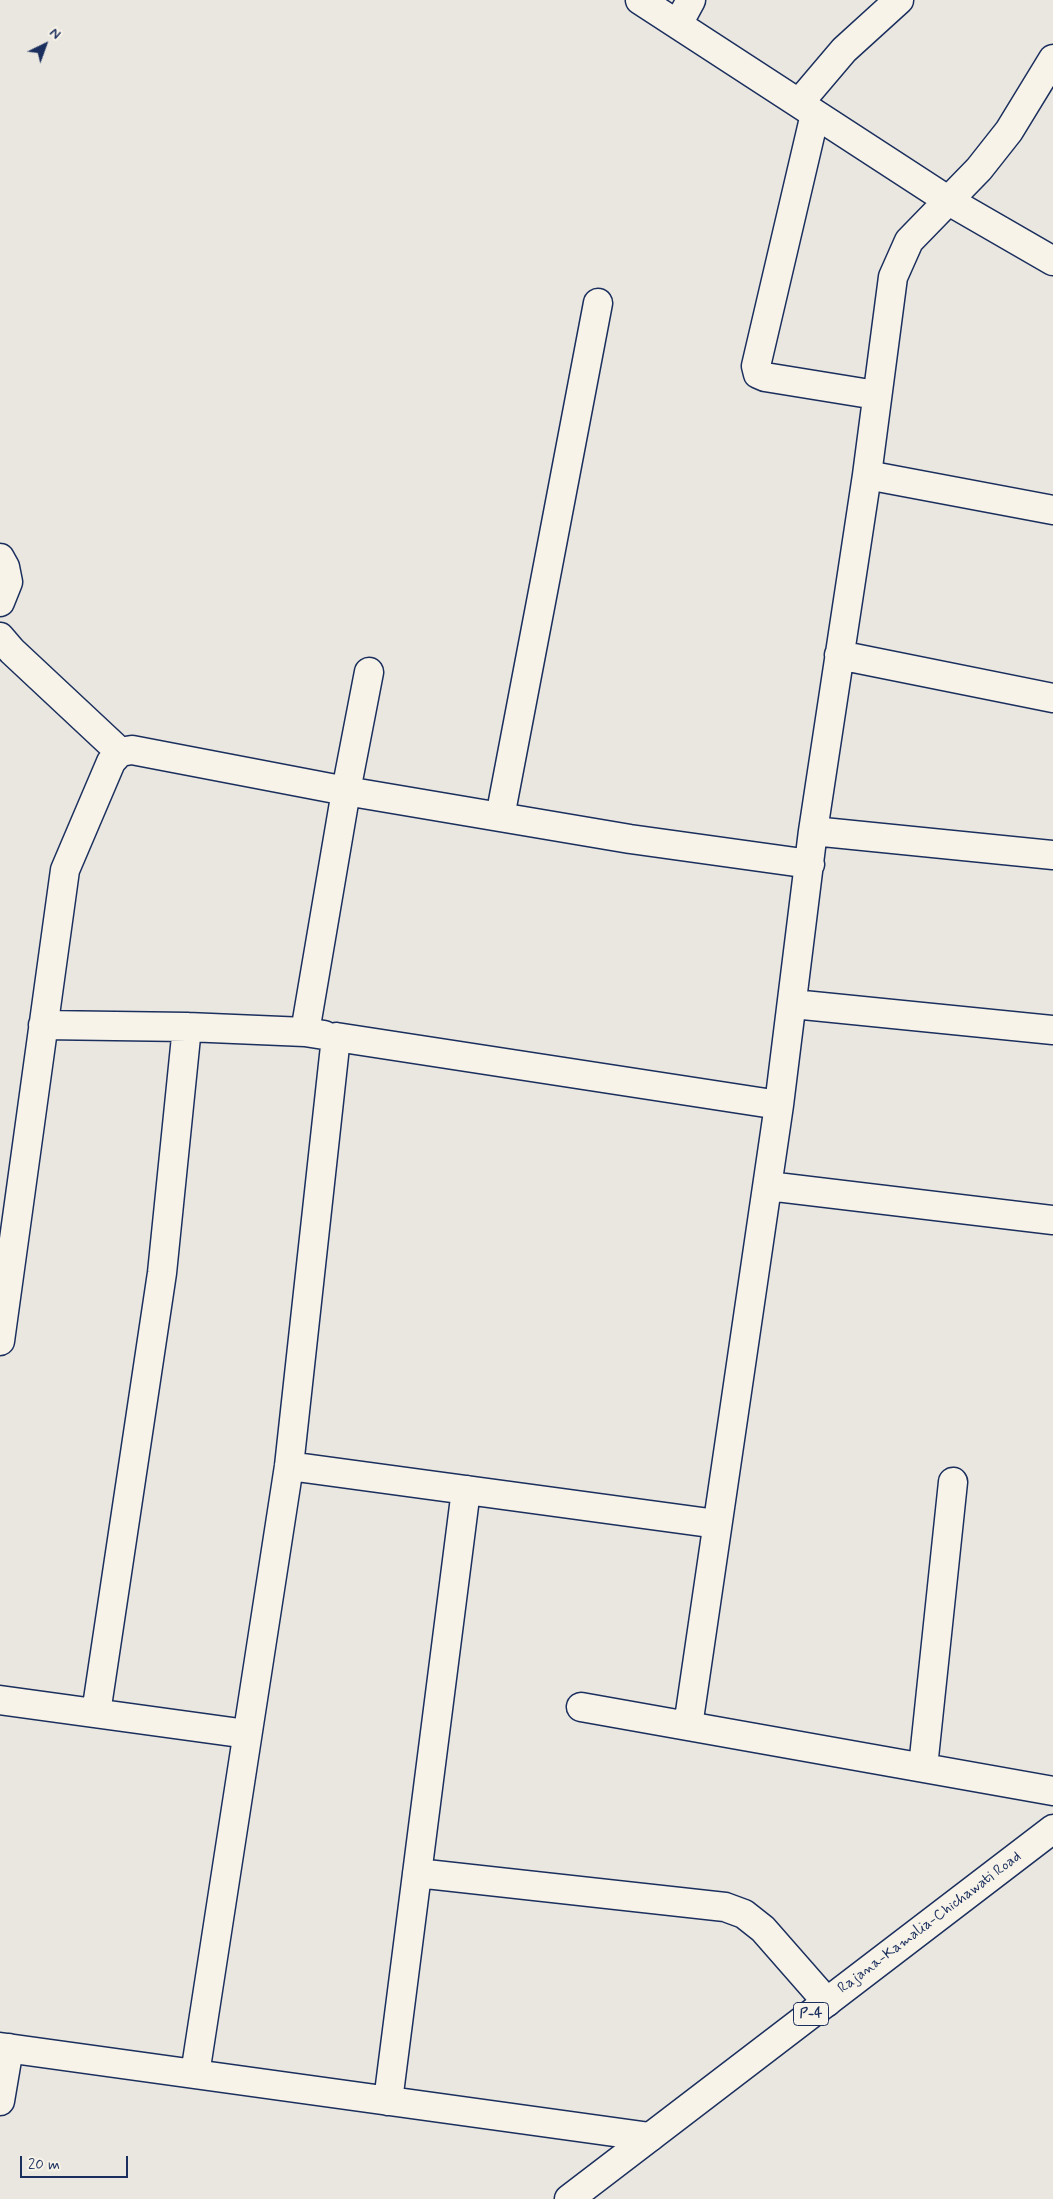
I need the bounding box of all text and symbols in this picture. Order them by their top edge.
north arrow [20,20,70,70]
text: N [46,24,65,44]
street label: Rajana-Kamalia-Chichawati Road [835,1848,1025,1998]
road number: P-4 [794,2002,828,2026]
scale bar [22,2146,130,2178]
text: 20 m [28,2155,60,2175]

